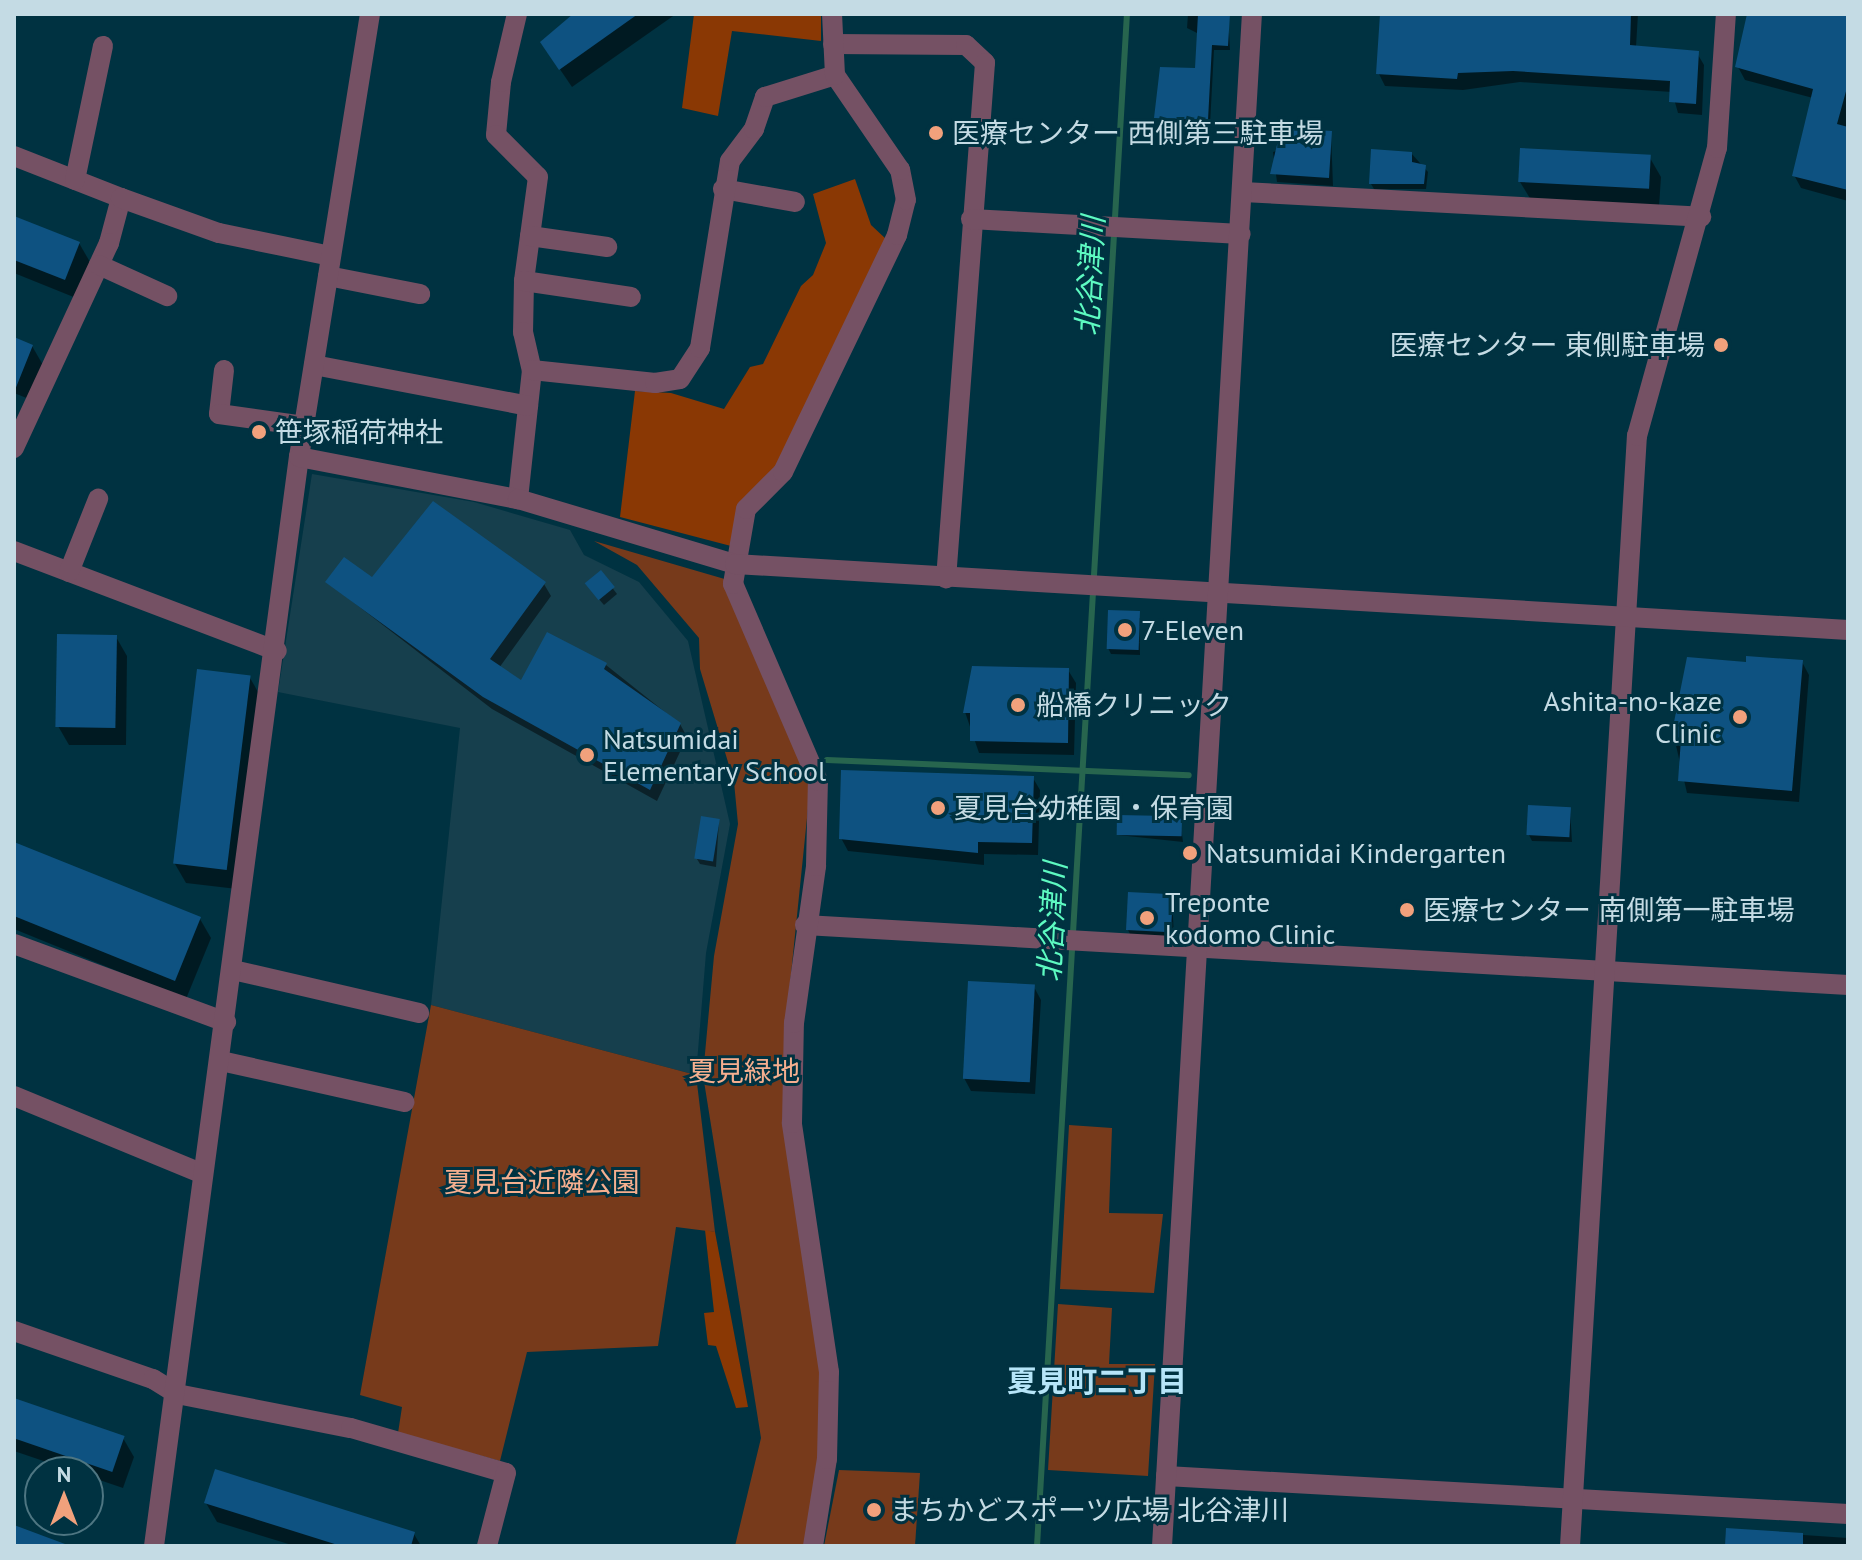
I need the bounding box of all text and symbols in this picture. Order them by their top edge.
place label: 医療センター 西側第三駐車場 [952,116,1323,150]
marker: 医療センター 西側第三駐車場 [927,124,945,142]
water label: 北谷津川 [1069,215,1111,337]
place label: 医療センター 東側駐車場 [1390,328,1705,362]
marker: 医療センター 東側駐車場 [1712,336,1730,354]
place label: 笹塚稲荷神社 [275,415,443,449]
marker: 笹塚稲荷神社 [250,423,268,441]
place label: 7-Eleven [1141,613,1244,647]
marker: 7-Eleven [1116,621,1134,639]
place label: Ashita-no-kaze Clinic [1544,684,1722,750]
place label: 船橋クリニック [1036,688,1232,722]
marker: 船橋クリニック [1007,694,1029,716]
marker: Ashita-no-kaze Clinic [1729,706,1751,728]
place label: Natsumidai Elementary School [603,722,827,788]
marker: Natsumidai Elementary School [578,746,596,764]
place label: 夏見台幼稚園・保育園 [954,791,1234,825]
marker: 夏見台幼稚園・保育園 [929,799,947,817]
place label: Natsumidai Kindergarten [1206,836,1506,870]
marker: Natsumidai Kindergarten [1181,844,1199,862]
water label: 北谷津川 [1031,861,1073,983]
place label: Treponte kodomo Clinic [1165,885,1335,951]
place label: 医療センター 南側第一駐車場 [1423,893,1794,927]
marker: 医療センター 南側第一駐車場 [1398,901,1416,919]
marker: Treponte kodomo Clinic [1136,907,1158,929]
park label: 夏見緑地 [688,1054,800,1088]
park label: 夏見台近隣公園 [444,1165,640,1199]
district label: 夏見町二丁目 [1007,1363,1187,1399]
north arrow [24,1456,104,1536]
text: N [57,1460,71,1488]
place label: まちかどスポーツ広場 北谷津川 [890,1493,1289,1527]
marker: まちかどスポーツ広場 北谷津川 [865,1501,883,1519]

